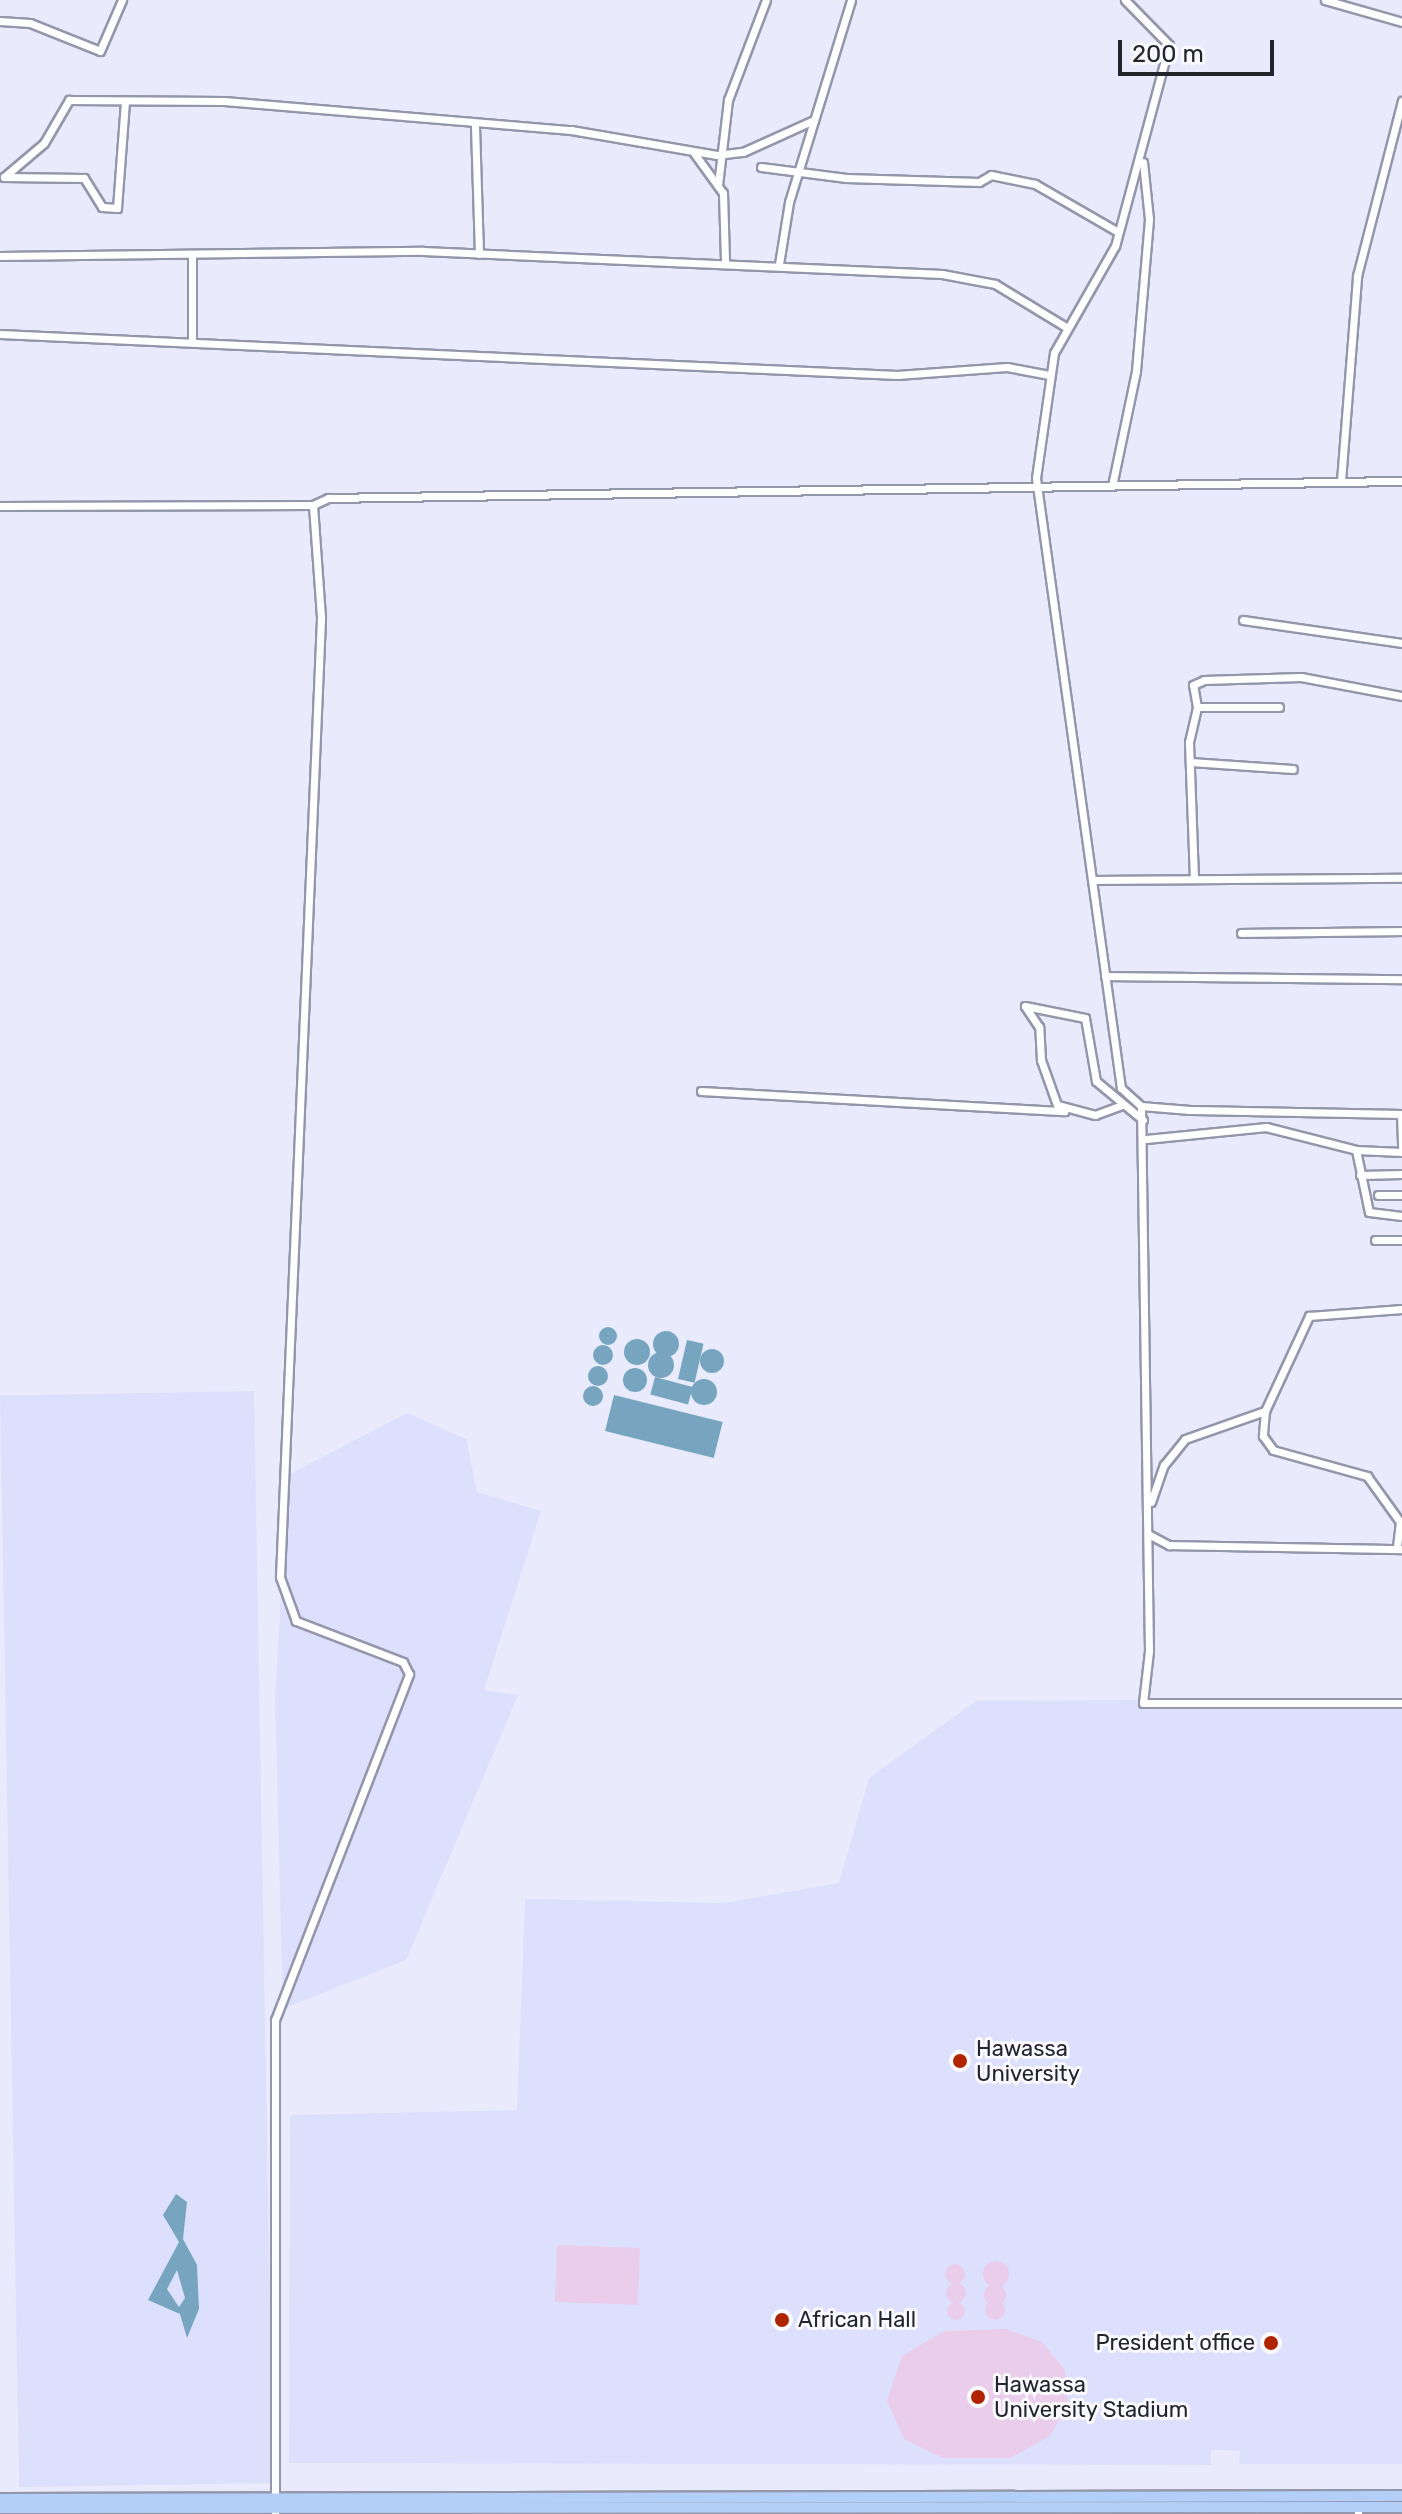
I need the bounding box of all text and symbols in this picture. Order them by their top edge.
scale bar [1122,24,1278,74]
text: 200 m [1132,40,1204,68]
place label: Hawassa University [976,2035,1080,2086]
marker: Hawassa University [951,2052,969,2070]
place label: African Hall [798,2307,916,2333]
marker: African Hall [773,2311,791,2329]
place label: President office [1096,2330,1255,2356]
marker: President office [1262,2334,1280,2352]
place label: Hawassa University Stadium [994,2371,1189,2422]
marker: Hawassa University Stadium [969,2388,987,2406]

